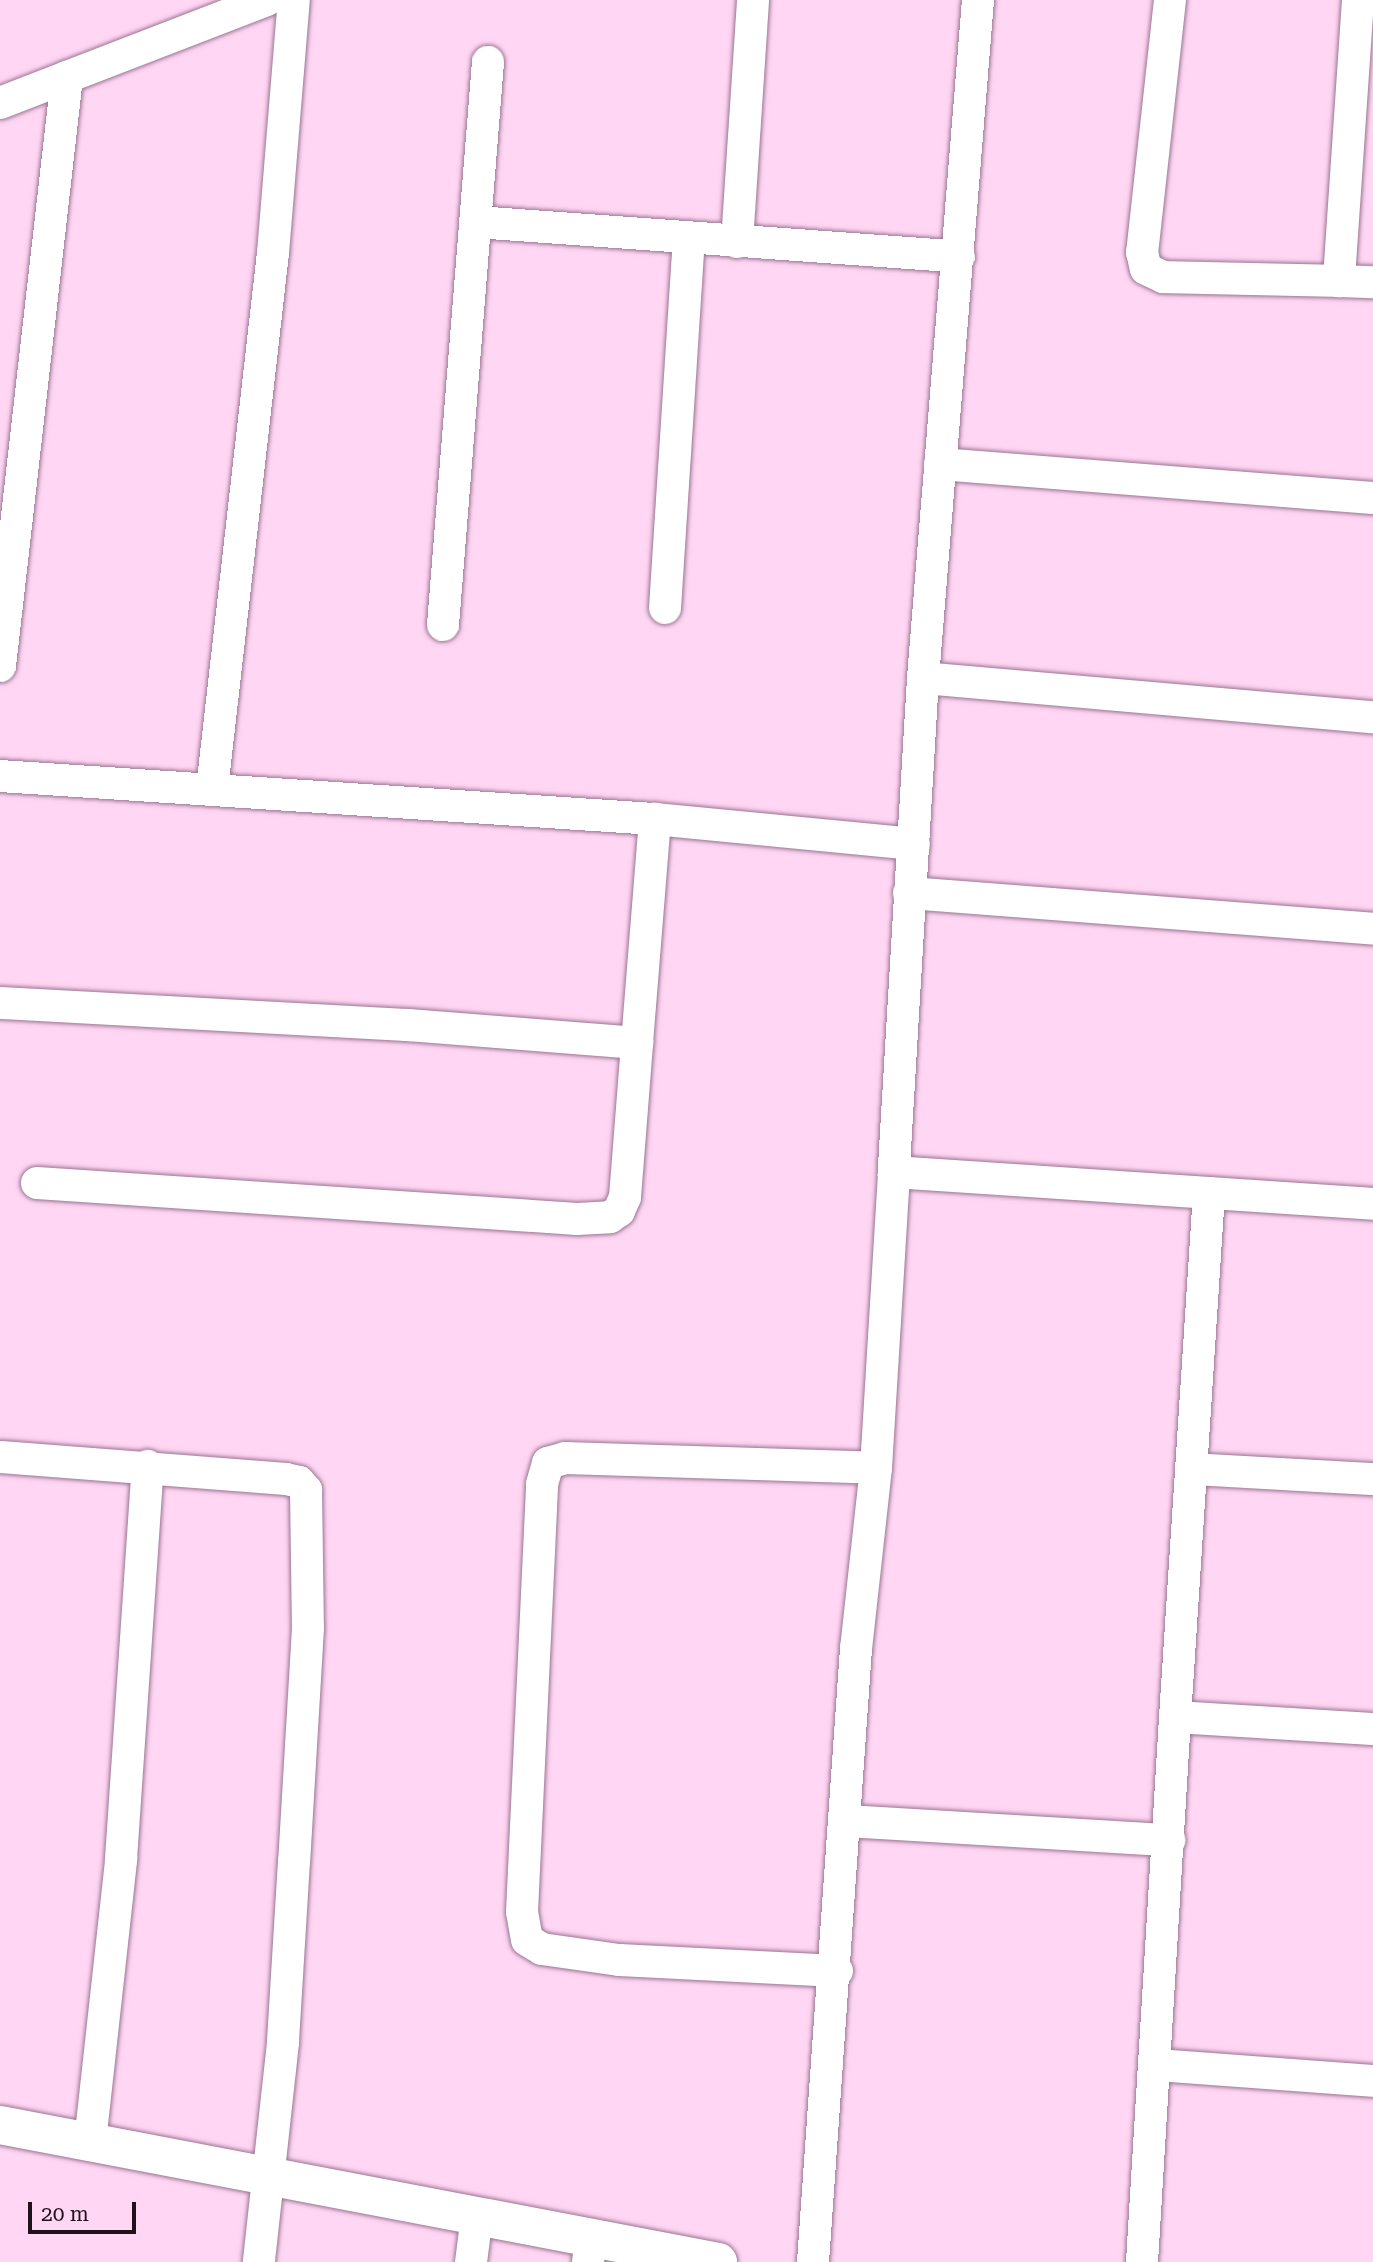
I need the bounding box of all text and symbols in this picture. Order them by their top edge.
scale bar [32,2188,140,2232]
text: 20 m [41,2202,89,2226]

